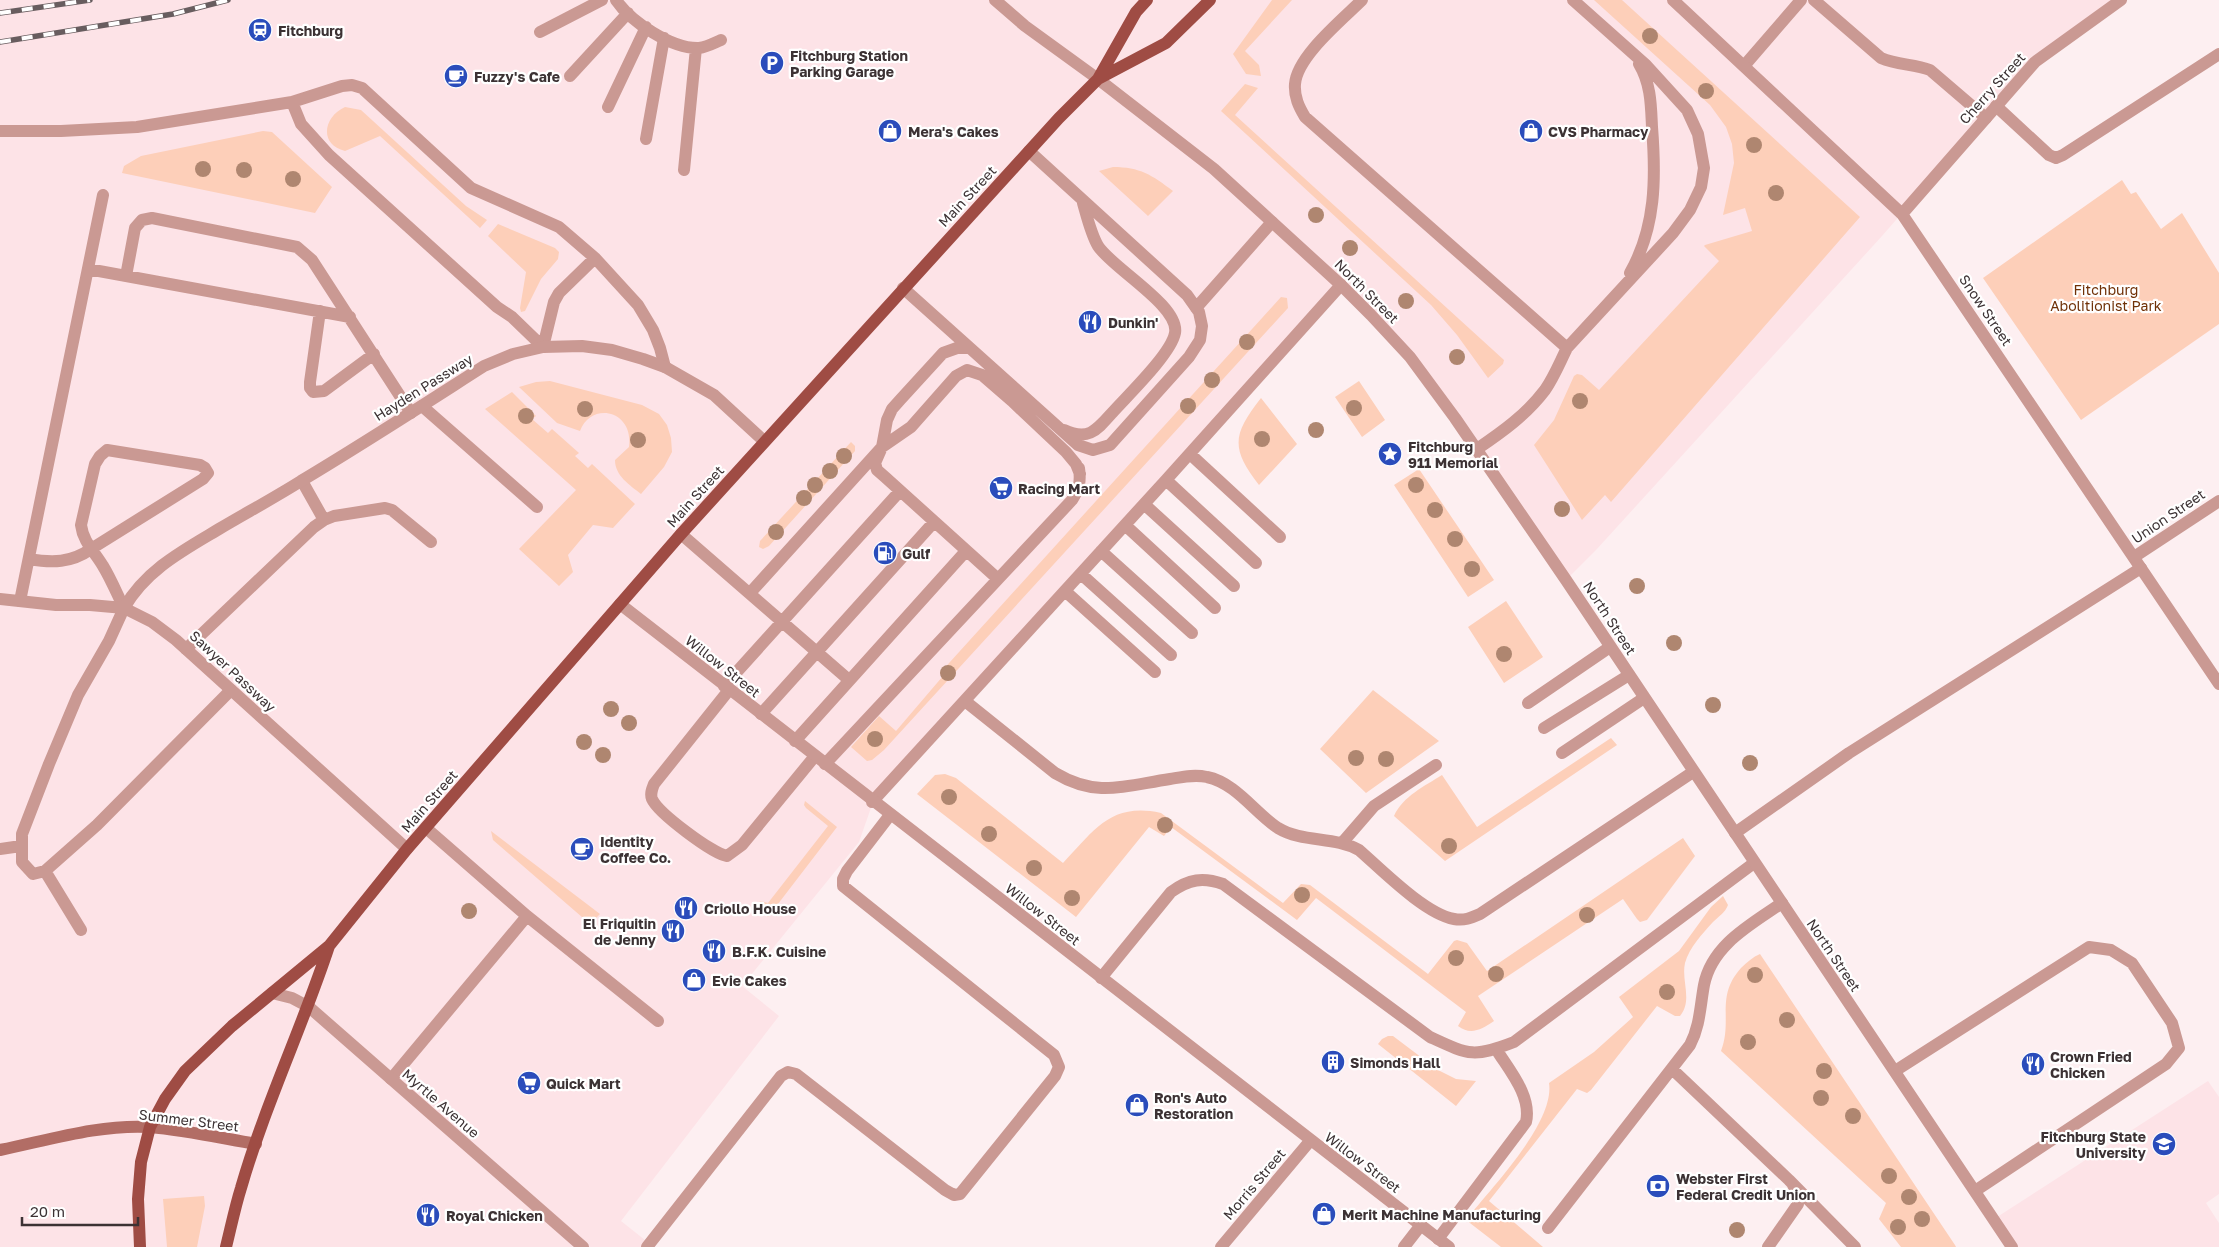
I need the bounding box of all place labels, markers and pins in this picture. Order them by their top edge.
station icon: Fitchburg [247,17,273,43]
place label: Fitchburg [278,22,343,39]
place label: Fitchburg Station Parking Garage [790,47,908,80]
parking icon: Fitchburg Station Parking Garage [759,50,785,76]
cafe icon: Fuzzy's Cafe [443,63,469,89]
place label: Fuzzy's Cafe [474,68,560,85]
shop icon: Mera's Cakes [877,118,903,144]
shop icon: CVS Pharmacy [1518,118,1544,144]
place label: Mera's Cakes [908,123,999,140]
place label: CVS Pharmacy [1548,123,1649,140]
restaurant icon: Dunkin' [1077,309,1103,335]
place label: Dunkin' [1108,314,1158,331]
place label: Fitchburg 911 Memorial [1408,438,1499,471]
place icon: Fitchburg 911 Memorial [1377,441,1403,467]
supermarket icon: Racing Mart [988,475,1014,501]
place label: Racing Mart [1018,480,1100,497]
fuel station icon: Gulf [872,540,898,566]
place label: Gulf [902,545,931,562]
place label: Identity Coffee Co. [600,833,671,866]
cafe icon: Identity Coffee Co. [569,836,595,862]
restaurant icon: Criollo House [673,895,699,921]
place label: Criollo House [704,900,796,917]
place label: El Friquitin de Jenny [583,915,657,948]
restaurant icon: El Friquitin de Jenny [660,918,686,944]
restaurant icon: B.F.K. Cuisine [701,938,727,964]
place label: B.F.K. Cuisine [732,943,826,960]
shop icon: Evie Cakes [681,967,707,993]
place label: Evie Cakes [712,972,787,989]
place label: Crown Fried Chicken [2050,1048,2132,1081]
building icon: Simonds Hall [1320,1049,1346,1075]
restaurant icon: Crown Fried Chicken [2020,1051,2046,1077]
place label: Simonds Hall [1350,1054,1441,1071]
supermarket icon: Quick Mart [516,1070,542,1096]
place label: Quick Mart [546,1075,621,1092]
place label: Ron's Auto Restoration [1154,1089,1233,1122]
shop icon: Ron's Auto Restoration [1124,1092,1150,1118]
place label: Fitchburg State University [2041,1128,2147,1161]
school or university icon: Fitchburg State University [2151,1131,2177,1157]
place label: Webster First Federal Credit Union [1676,1170,1815,1203]
bank icon: Webster First Federal Credit Union [1645,1173,1671,1199]
shop icon: Merit Machine Manufacturing [1311,1201,1337,1227]
restaurant icon: Royal Chicken [415,1202,441,1228]
place label: Merit Machine Manufacturing [1342,1206,1541,1223]
place label: Royal Chicken [446,1207,543,1224]

